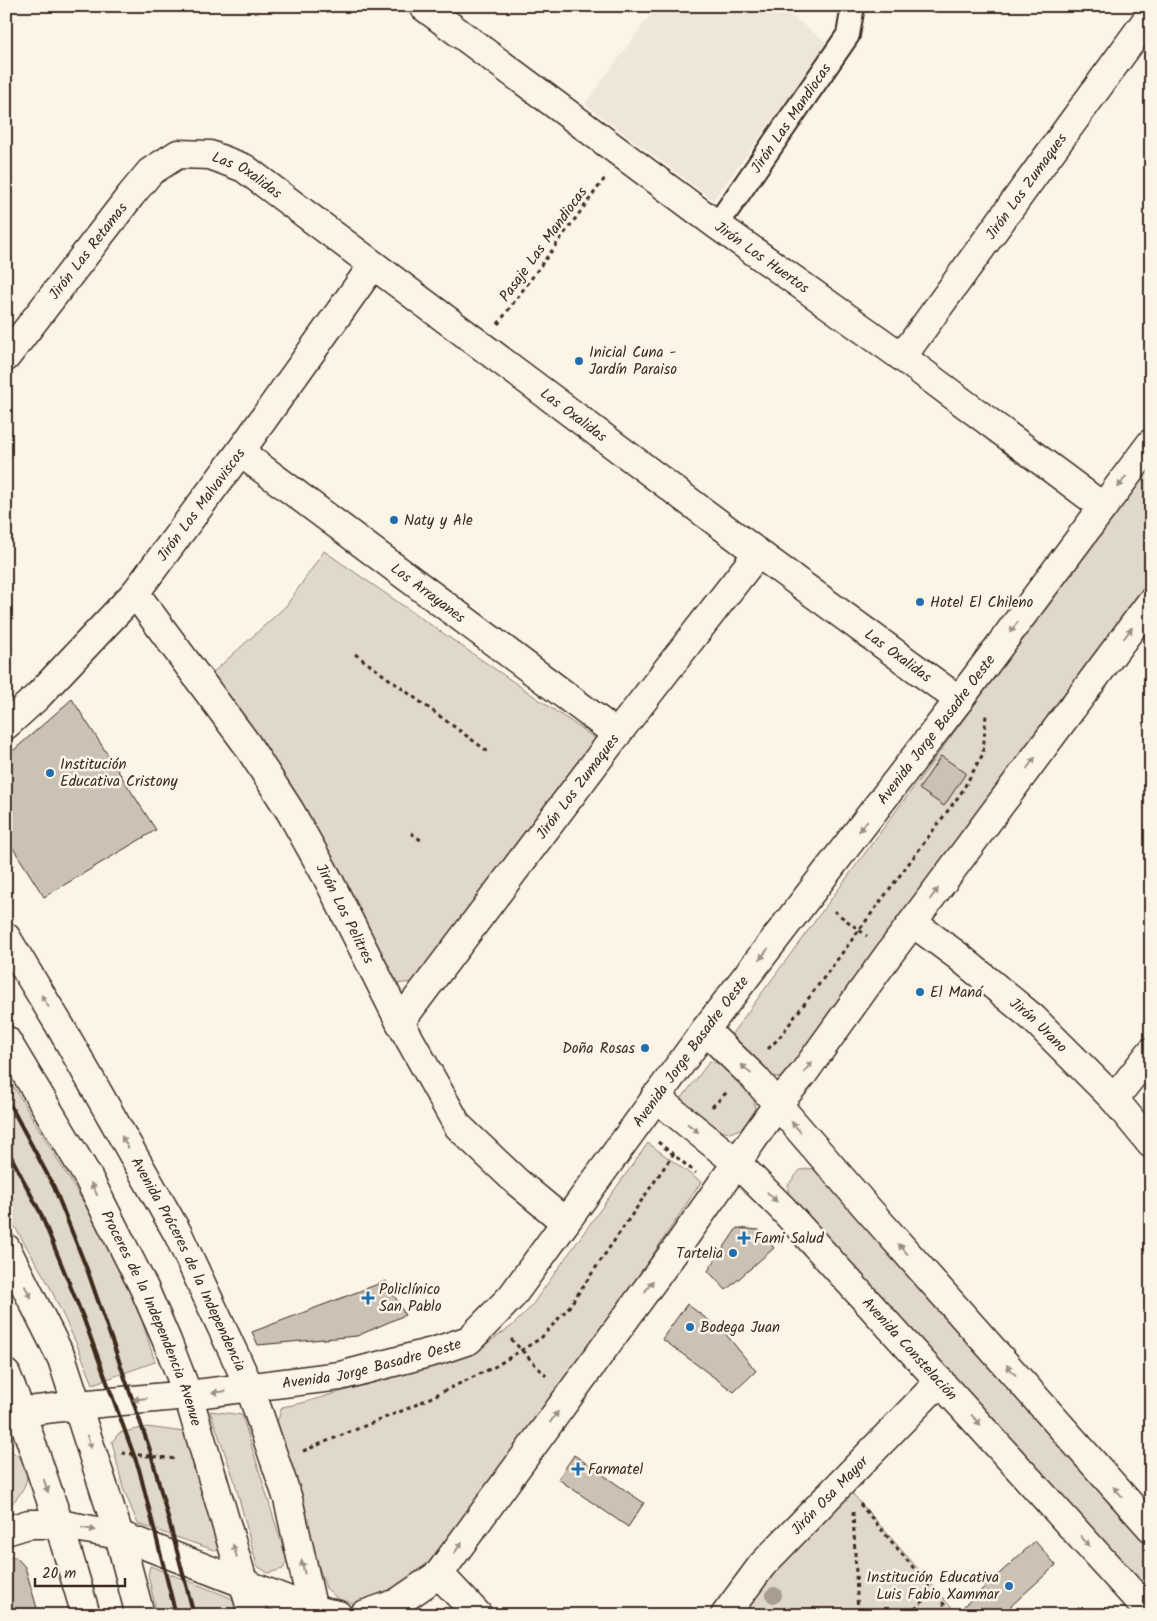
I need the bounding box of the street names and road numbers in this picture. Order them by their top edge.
street label: Jirón Las Mandiocas [745,58,838,178]
street label: Jirón Los Zumaques [980,128,1074,245]
street label: Las Oxalidas [208,146,287,206]
street label: Pasaje Las Mandiocas [494,181,594,307]
street label: Jirón Las Retamas [43,197,135,305]
street label: Jirón Los Huertos [709,216,814,301]
street label: Las Oxalidas [534,383,612,449]
street label: Jirón Los Malvaviscos [151,443,252,567]
street label: Los Arrayanes [385,557,471,630]
street label: Las Oxalidas [859,623,937,690]
street label: Avenida Jorge Basadre Oeste [872,650,1002,810]
street label: Jirón Los Zumaques [531,729,626,845]
street label: Jirón Los Pelitres [309,859,380,969]
street label: Avenida Jorge Basadre Oeste [627,971,756,1133]
street label: Jirón Urano [1004,992,1073,1059]
street label: Avenida Próceres de la Independencia [124,1153,252,1376]
street label: Proceres de la Independencia Avenue [94,1207,208,1430]
street label: Avenida Constelación [856,1292,963,1407]
street label: Avenida Jorge Basadre Oeste [281,1332,465,1396]
street label: Jirón Osa Mayor [786,1450,875,1541]

